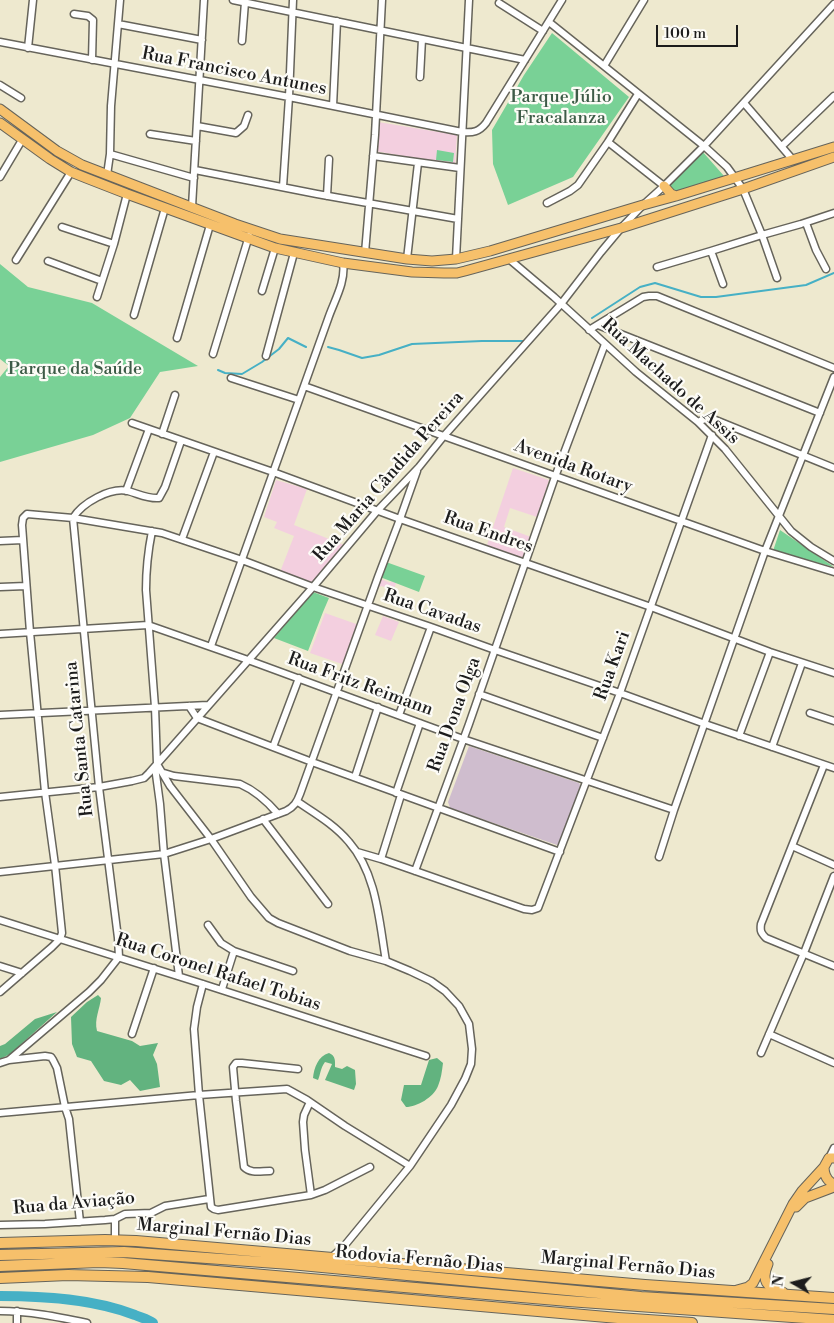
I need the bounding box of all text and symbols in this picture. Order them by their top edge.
scale bar [659,15,742,47]
text: 100 m [664,24,706,43]
street label: Rua Francisco Antunes [140,43,328,101]
park label: Parque Júlio Fracalanza [510,87,612,130]
street label: Rua Machado de Assis [597,314,743,450]
park label: Parque da Saúde [8,359,142,381]
street label: Rua Maria Cândida Pereira [309,387,469,567]
street label: Avenida Rotary [511,436,635,498]
street label: Rua Endres [440,508,536,558]
street label: Rua Cavadas [380,585,484,639]
street label: Rua Kari [590,628,636,704]
street label: Rua Fritz Reimann [284,649,436,721]
street label: Rua Dona Olga [424,654,486,776]
street label: Rua Santa Catarina [61,660,99,818]
street label: Rua Coronel Rafael Tobias [113,930,323,1016]
street label: Rua da Aviação [12,1188,136,1220]
street label: Marginal Fernão Dias [136,1215,312,1251]
street label: Rodovia Fernão Dias [334,1242,504,1278]
street label: Marginal Fernão Dias [540,1248,716,1284]
north arrow [769,1258,819,1308]
text: N [769,1274,789,1288]

